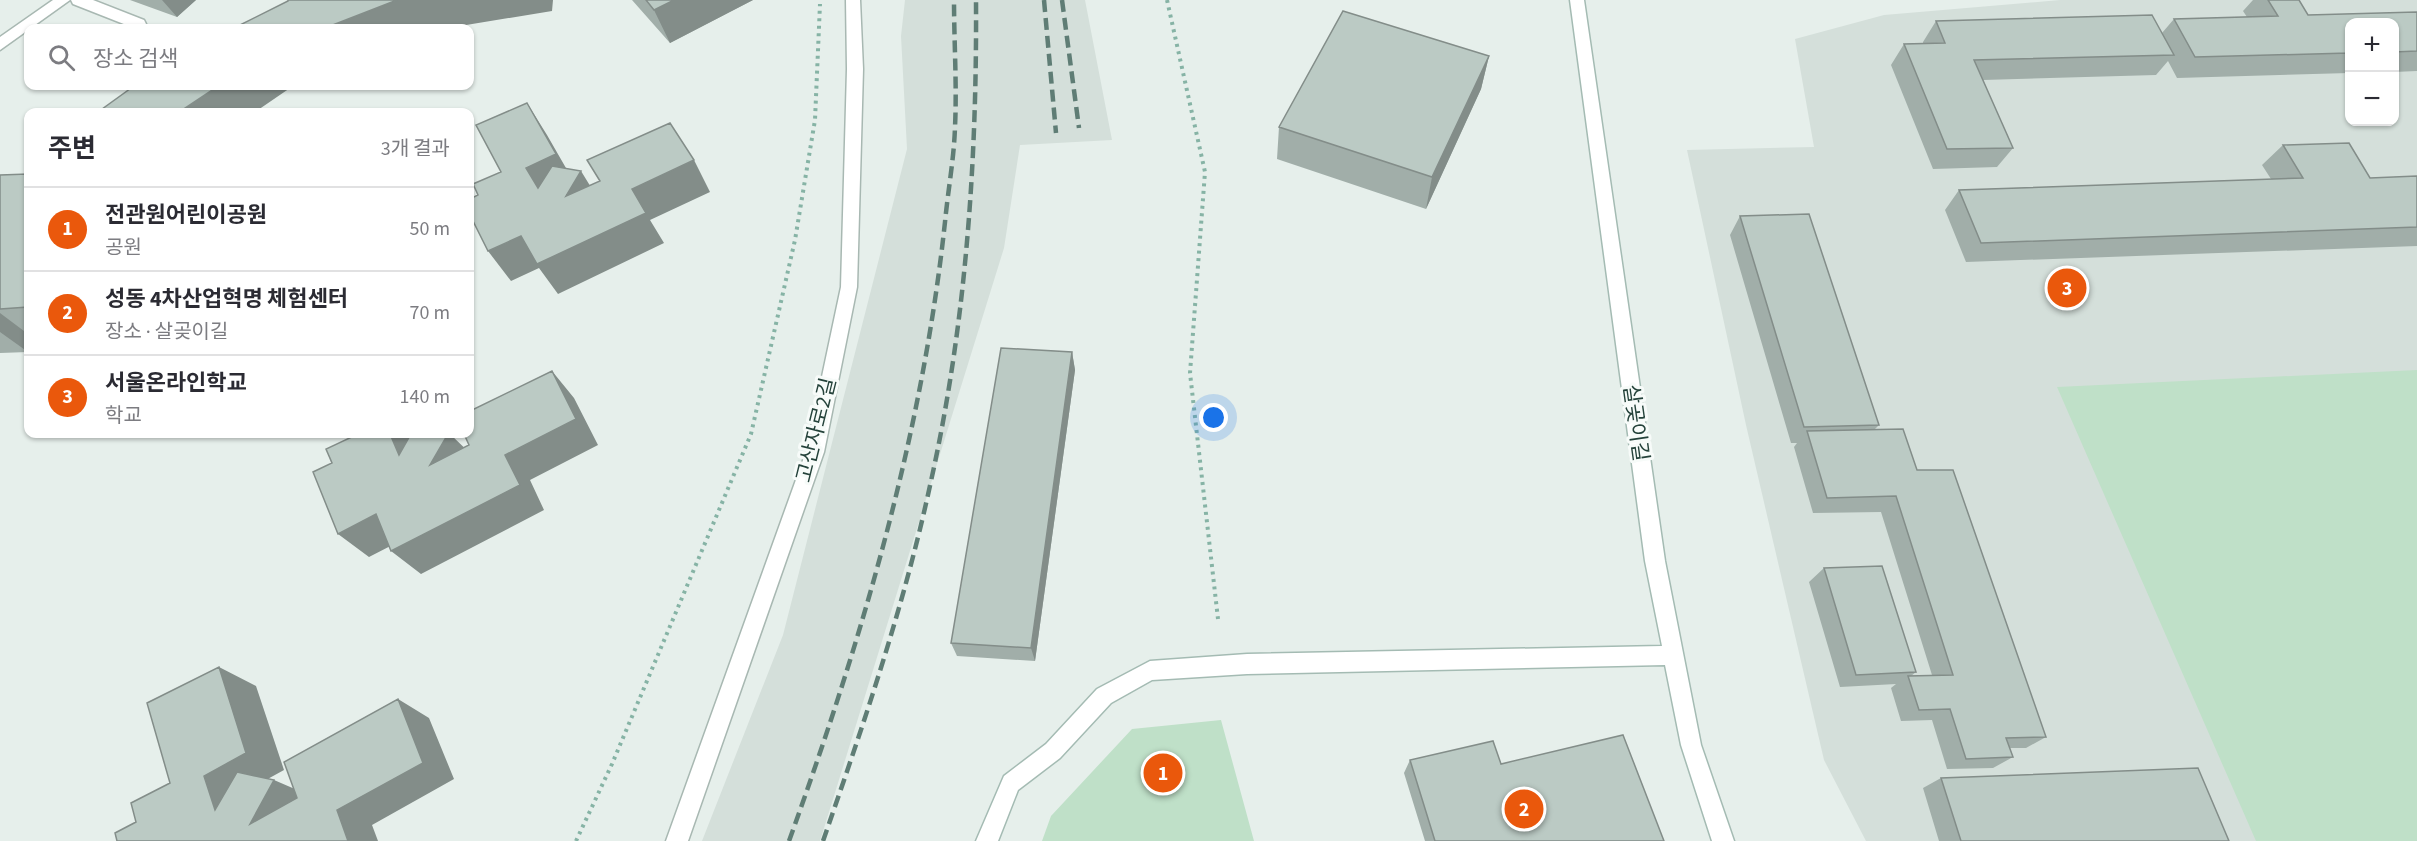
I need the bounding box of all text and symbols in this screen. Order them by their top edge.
map controls [2345,18,2399,126]
button: + [2345,18,2399,72]
search box [24,24,474,90]
icon: search [45,41,78,74]
text: 장소 검색 [93,43,178,75]
button: − [2345,72,2399,126]
text: 주변 [48,130,96,167]
text: 3개 결과 [381,135,450,163]
text: 전관원어린이공원 [105,199,267,231]
text: 1 [62,215,73,243]
text: 50 m [410,215,450,243]
text: 공원 [105,234,142,262]
pin: 3 [2048,266,2086,310]
text: 성동 4차산업혁명 체험센터 [105,283,348,315]
text: 2 [62,299,73,327]
text: 70 m [410,299,450,327]
text: 장소 · 살곶이길 [105,318,228,346]
text: 서울온라인학교 [105,367,247,399]
street label: 고산자로2길 [788,374,844,486]
text: 3 [62,383,73,411]
text: 140 m [400,383,450,411]
street label: 살곶이길 [1616,383,1656,463]
text: 학교 [105,402,142,430]
your location [1199,403,1228,432]
pin: 1 [1144,750,1182,796]
pin: 2 [1504,786,1544,832]

